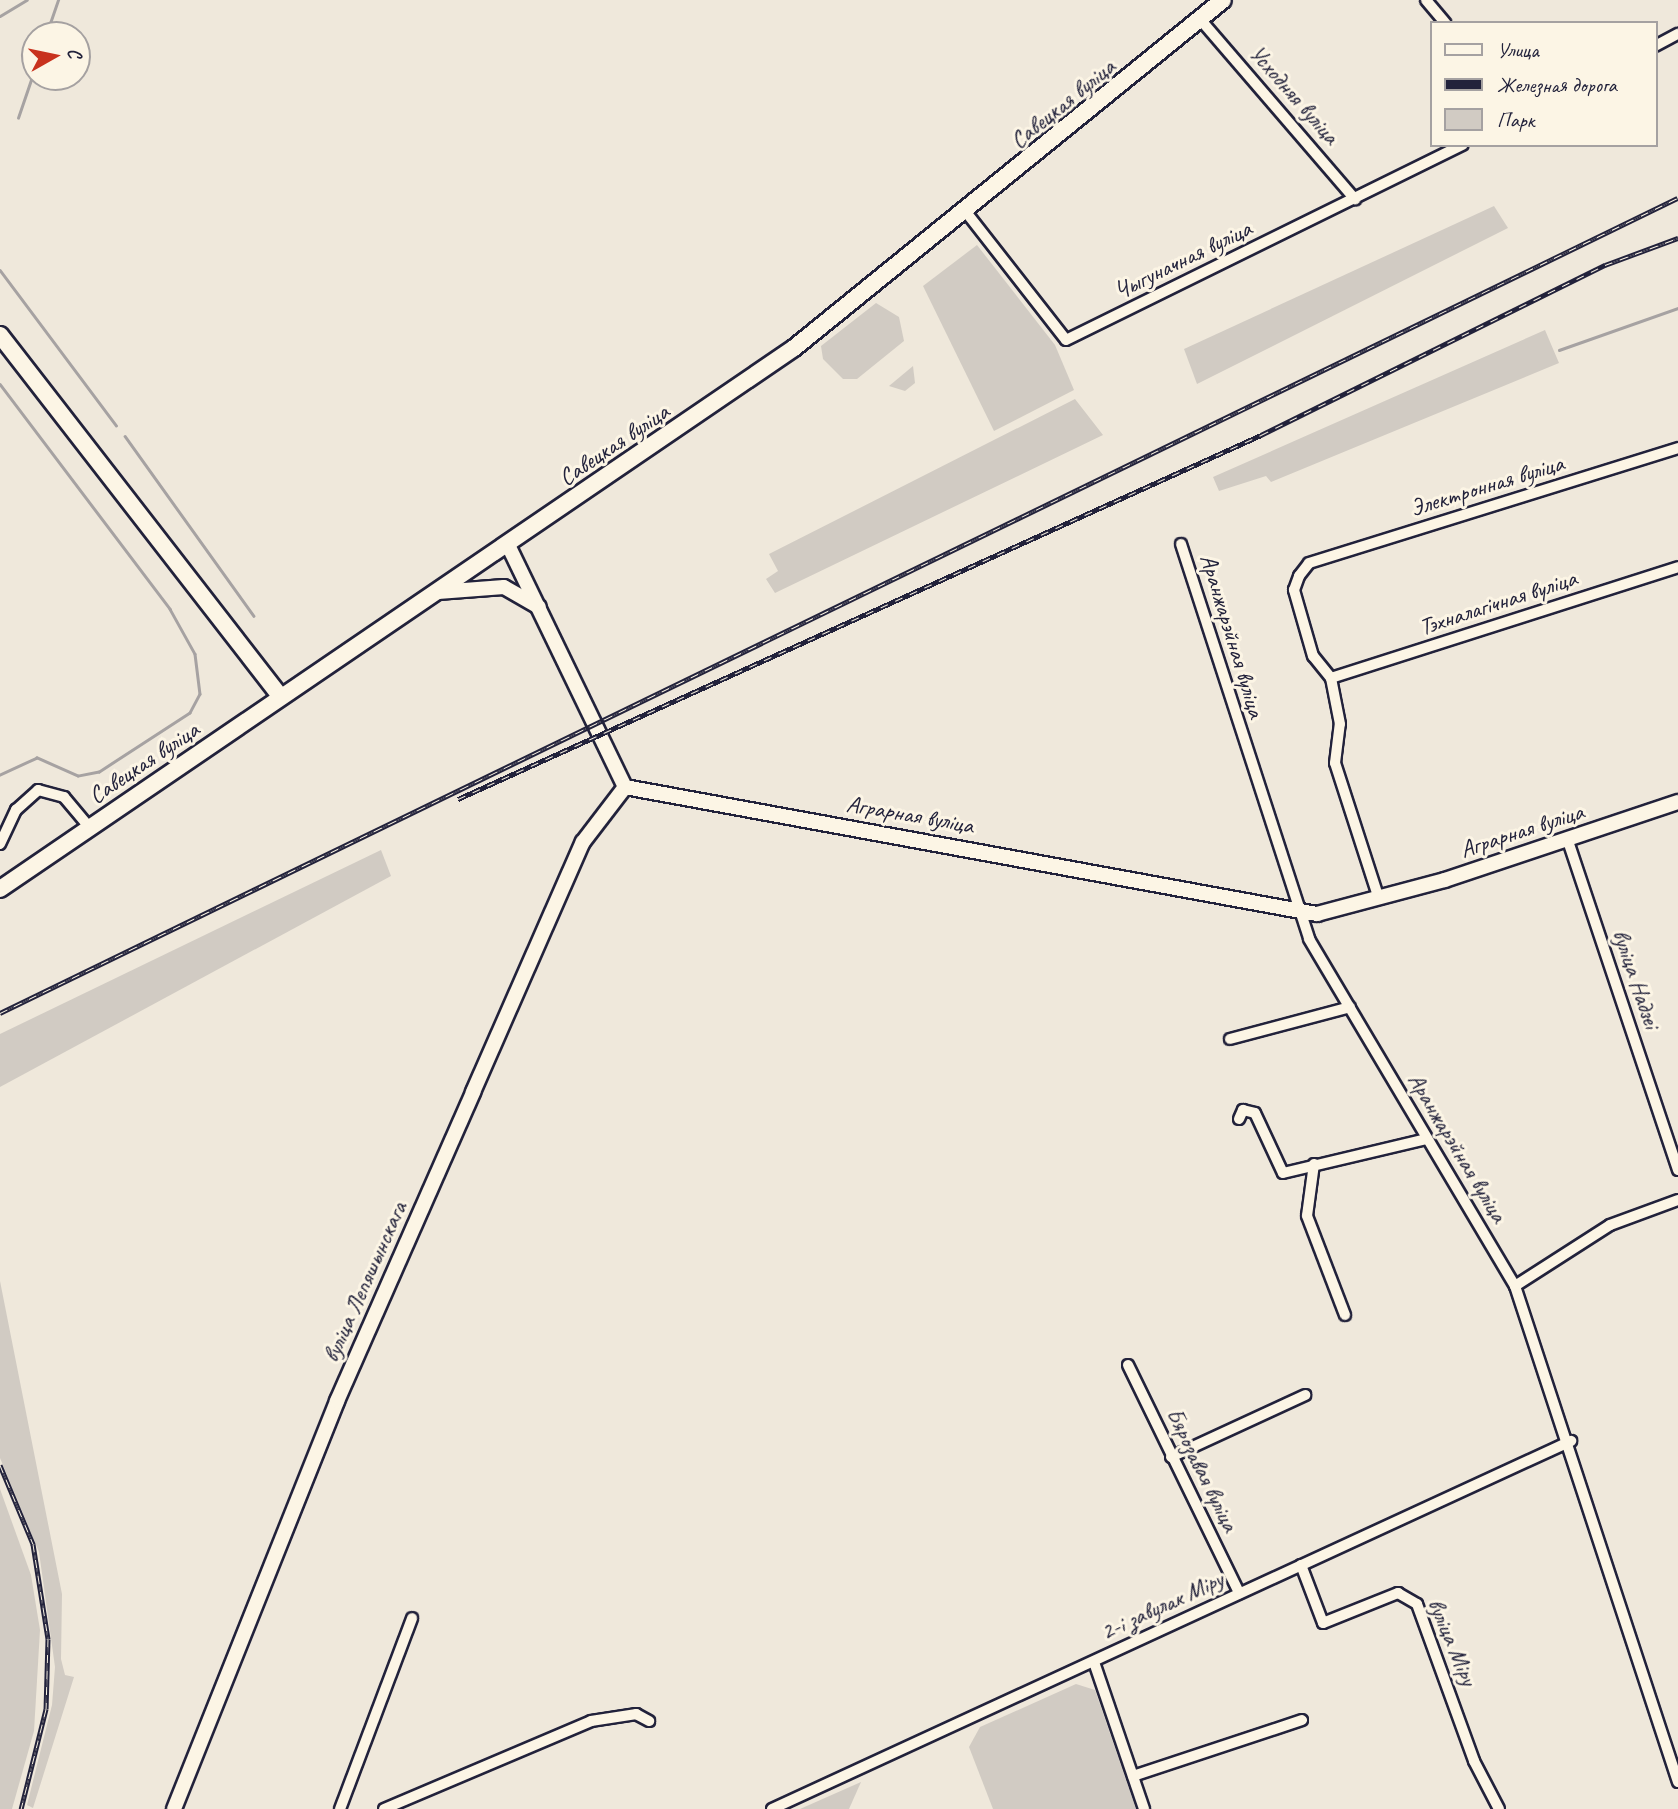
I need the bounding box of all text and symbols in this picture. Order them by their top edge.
north arrow [21,21,91,91]
legend [1430,21,1657,147]
text: Улица [1497,37,1539,63]
street label: Усходняя вуліца [1243,39,1345,151]
text: С [62,47,87,60]
street label: Савецкая вуліца [1005,53,1121,155]
text: Железная дорога [1497,72,1617,98]
text: Парк [1497,107,1534,133]
street label: Чыгуначная вуліца [1110,214,1256,306]
street label: Савецкая вуліца [553,398,675,492]
street label: Электронная вуліца [1407,449,1567,523]
street label: Аранжарэйная вуліца [1194,551,1270,721]
street label: Тэхналагічная вуліца [1416,564,1580,642]
street label: Савецкая вуліца [83,716,205,810]
street label: Аграрная вуліца [844,790,976,840]
street label: Аграрная вуліца [1457,797,1587,865]
street label: вуліца Надзеі [1605,925,1667,1033]
street label: Аранжарэйная вуліца [1401,1068,1513,1228]
street label: вуліца Лепяшынскага [317,1198,413,1366]
street label: Бярозавая вуліца [1160,1403,1244,1537]
street label: 2-і завулак Міру [1096,1565,1228,1647]
street label: вуліца Міру [1421,1594,1483,1690]

